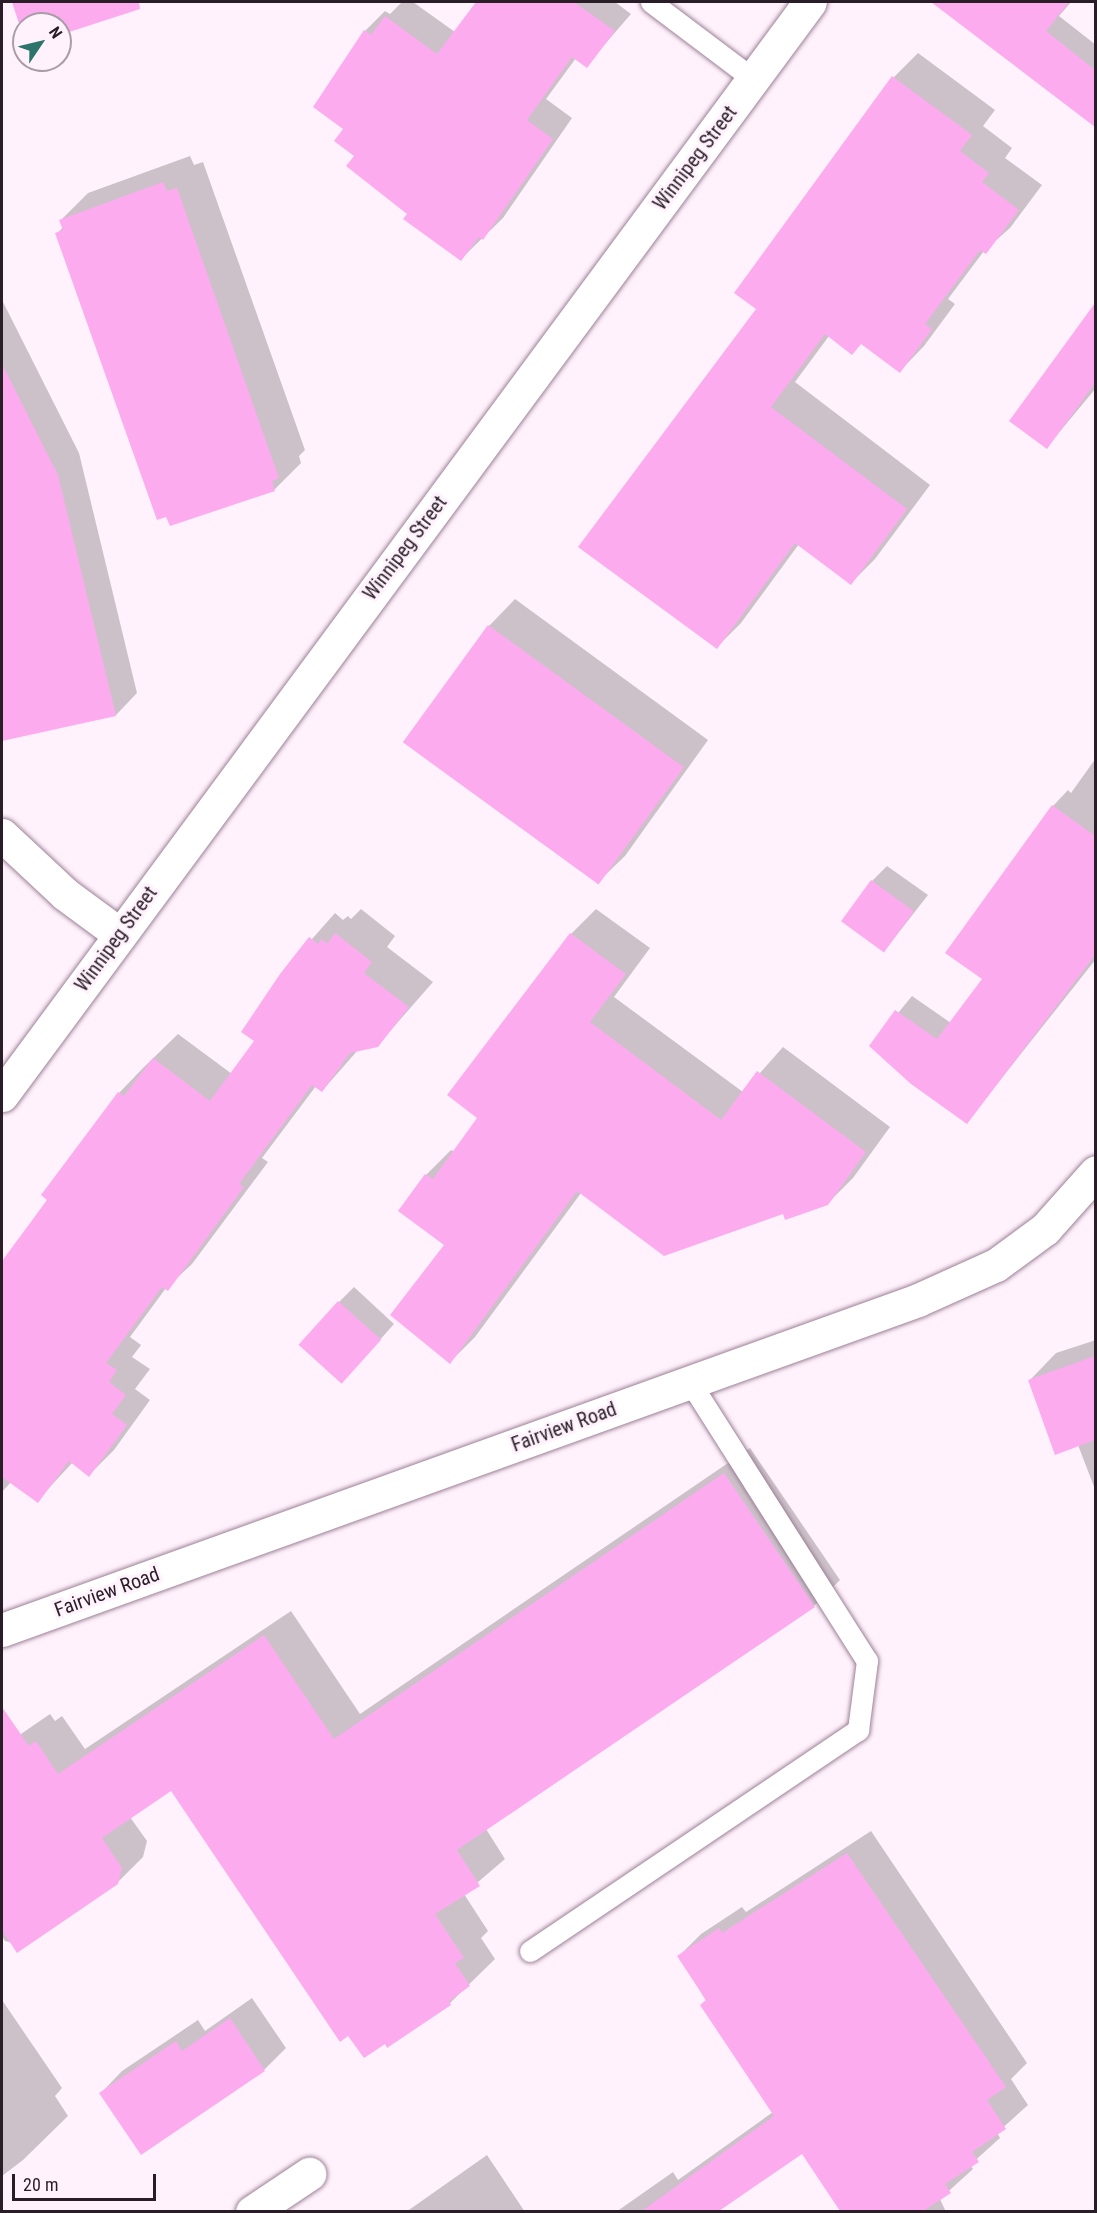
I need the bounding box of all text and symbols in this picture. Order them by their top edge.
north arrow [12,12,72,72]
text: N [45,23,66,42]
street label: Winnipeg Street [648,101,742,215]
street label: Winnipeg Street [358,491,452,605]
street label: Winnipeg Street [70,882,162,996]
street label: Fairview Road [508,1397,620,1457]
street label: Fairview Road [51,1562,163,1622]
scale bar [15,2162,159,2200]
text: 20 m [23,2174,58,2195]

